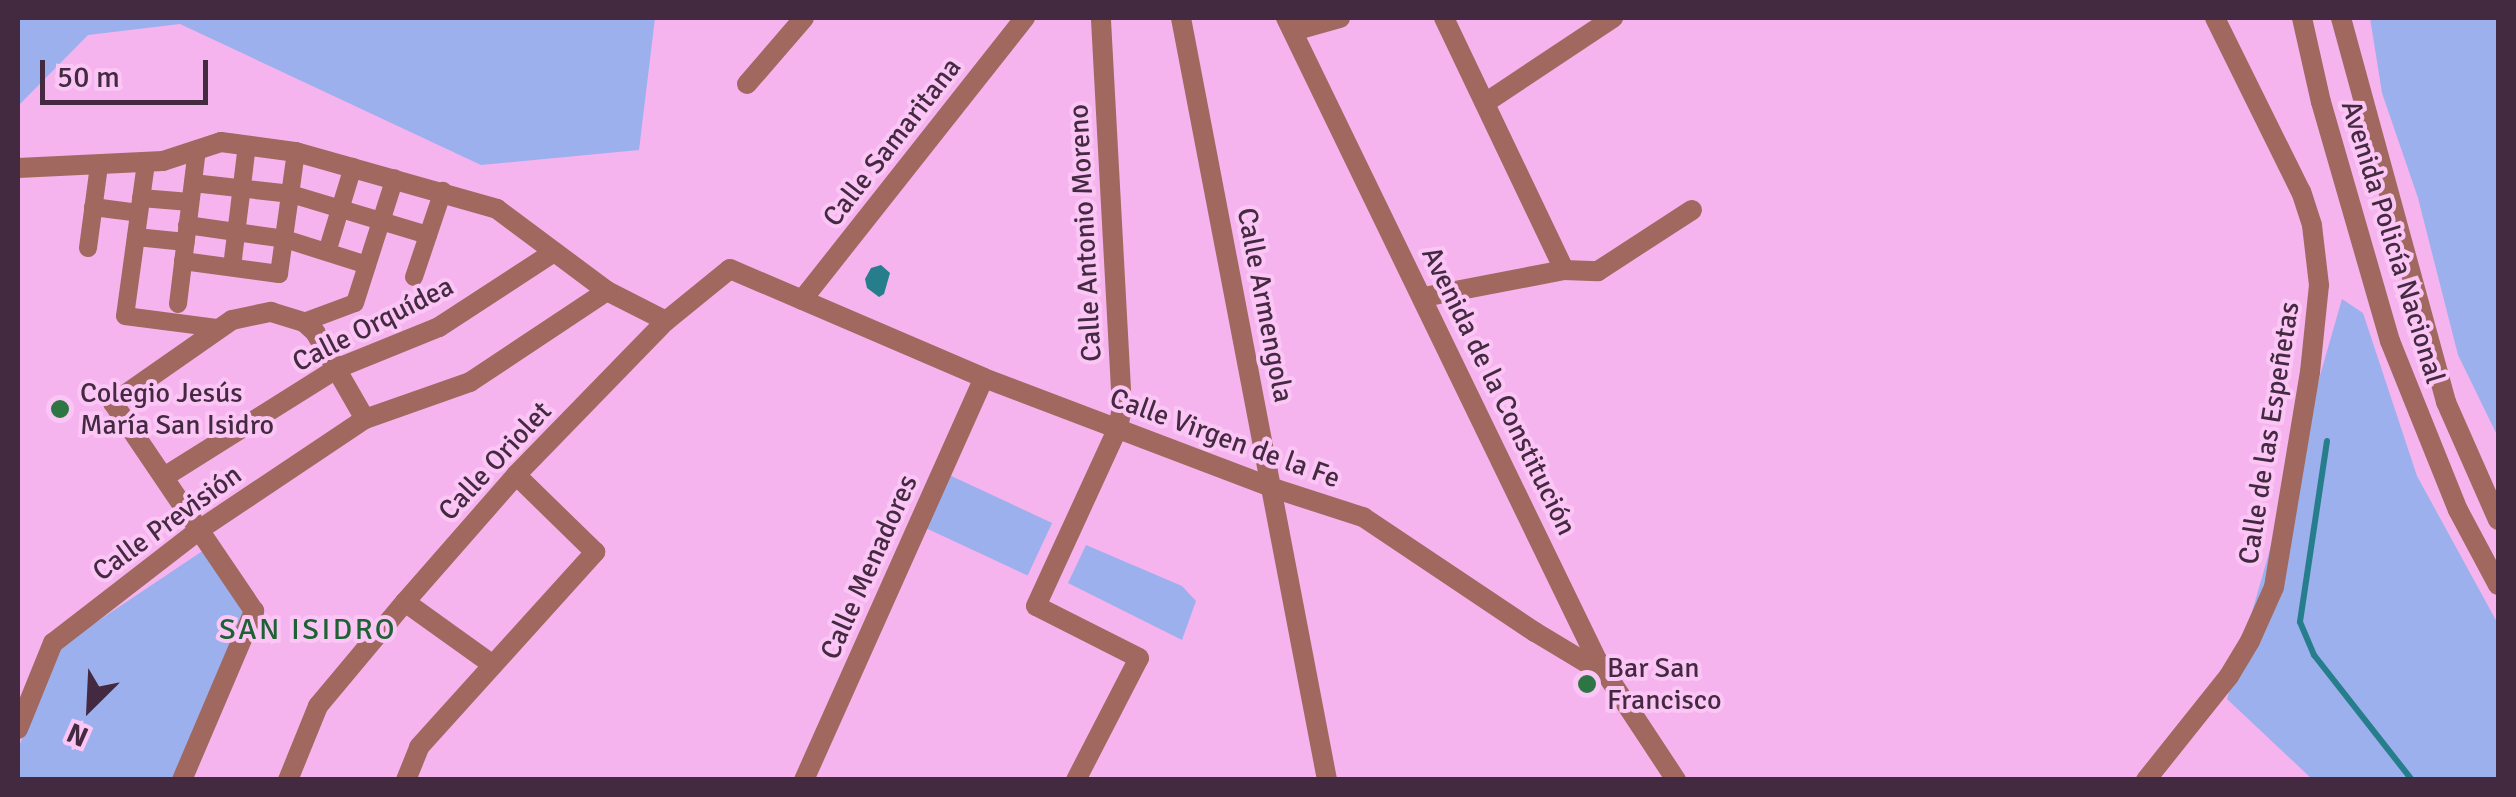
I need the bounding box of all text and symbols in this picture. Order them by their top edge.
scale bar [45,40,212,102]
street label: Calle Samaritana [816,51,968,233]
text: 50 m [57,59,120,96]
street label: Avenida Policía Nacional [2334,96,2452,388]
street label: Calle Antonio Moreno [1061,103,1109,363]
street label: Calle Armengola [1230,205,1300,405]
street label: Avenida de la Constitución [1414,241,1584,541]
street label: Calle Orquídea [287,269,459,379]
street label: Calle de las Espeñetas [2232,299,2306,567]
place label: Colegio Jesús María San Isidro [80,376,274,442]
street label: Calle Virgen de la Fe [1105,381,1345,495]
street label: Calle Oriolet [432,395,558,527]
marker: Colegio Jesús María San Isidro [49,398,71,420]
street label: Calle Previsión [86,458,248,588]
street label: Calle Menadores [813,470,925,664]
district label: SAN ISIDRO [219,612,397,648]
place label: Bar San Francisco [1607,651,1721,717]
north arrow [40,657,140,757]
marker: Bar San Francisco [1576,673,1598,695]
text: N [62,715,94,754]

